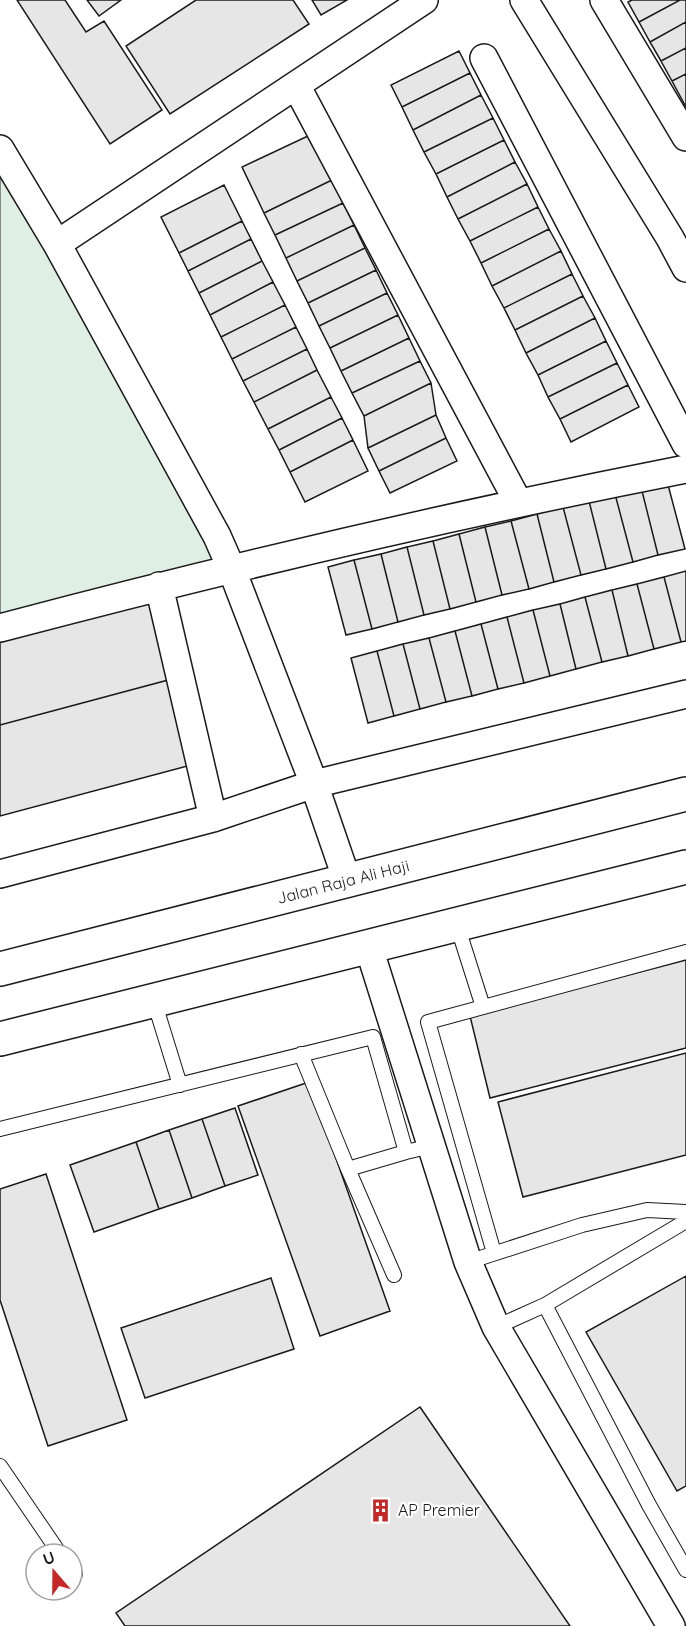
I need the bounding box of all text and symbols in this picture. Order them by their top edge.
street label: Jalan Raja Ali Haji [275,855,411,908]
building icon: AP Premier [367,1497,393,1523]
place label: AP Premier [398,1500,480,1520]
north arrow [24,1542,84,1602]
text: U [40,1547,58,1569]

